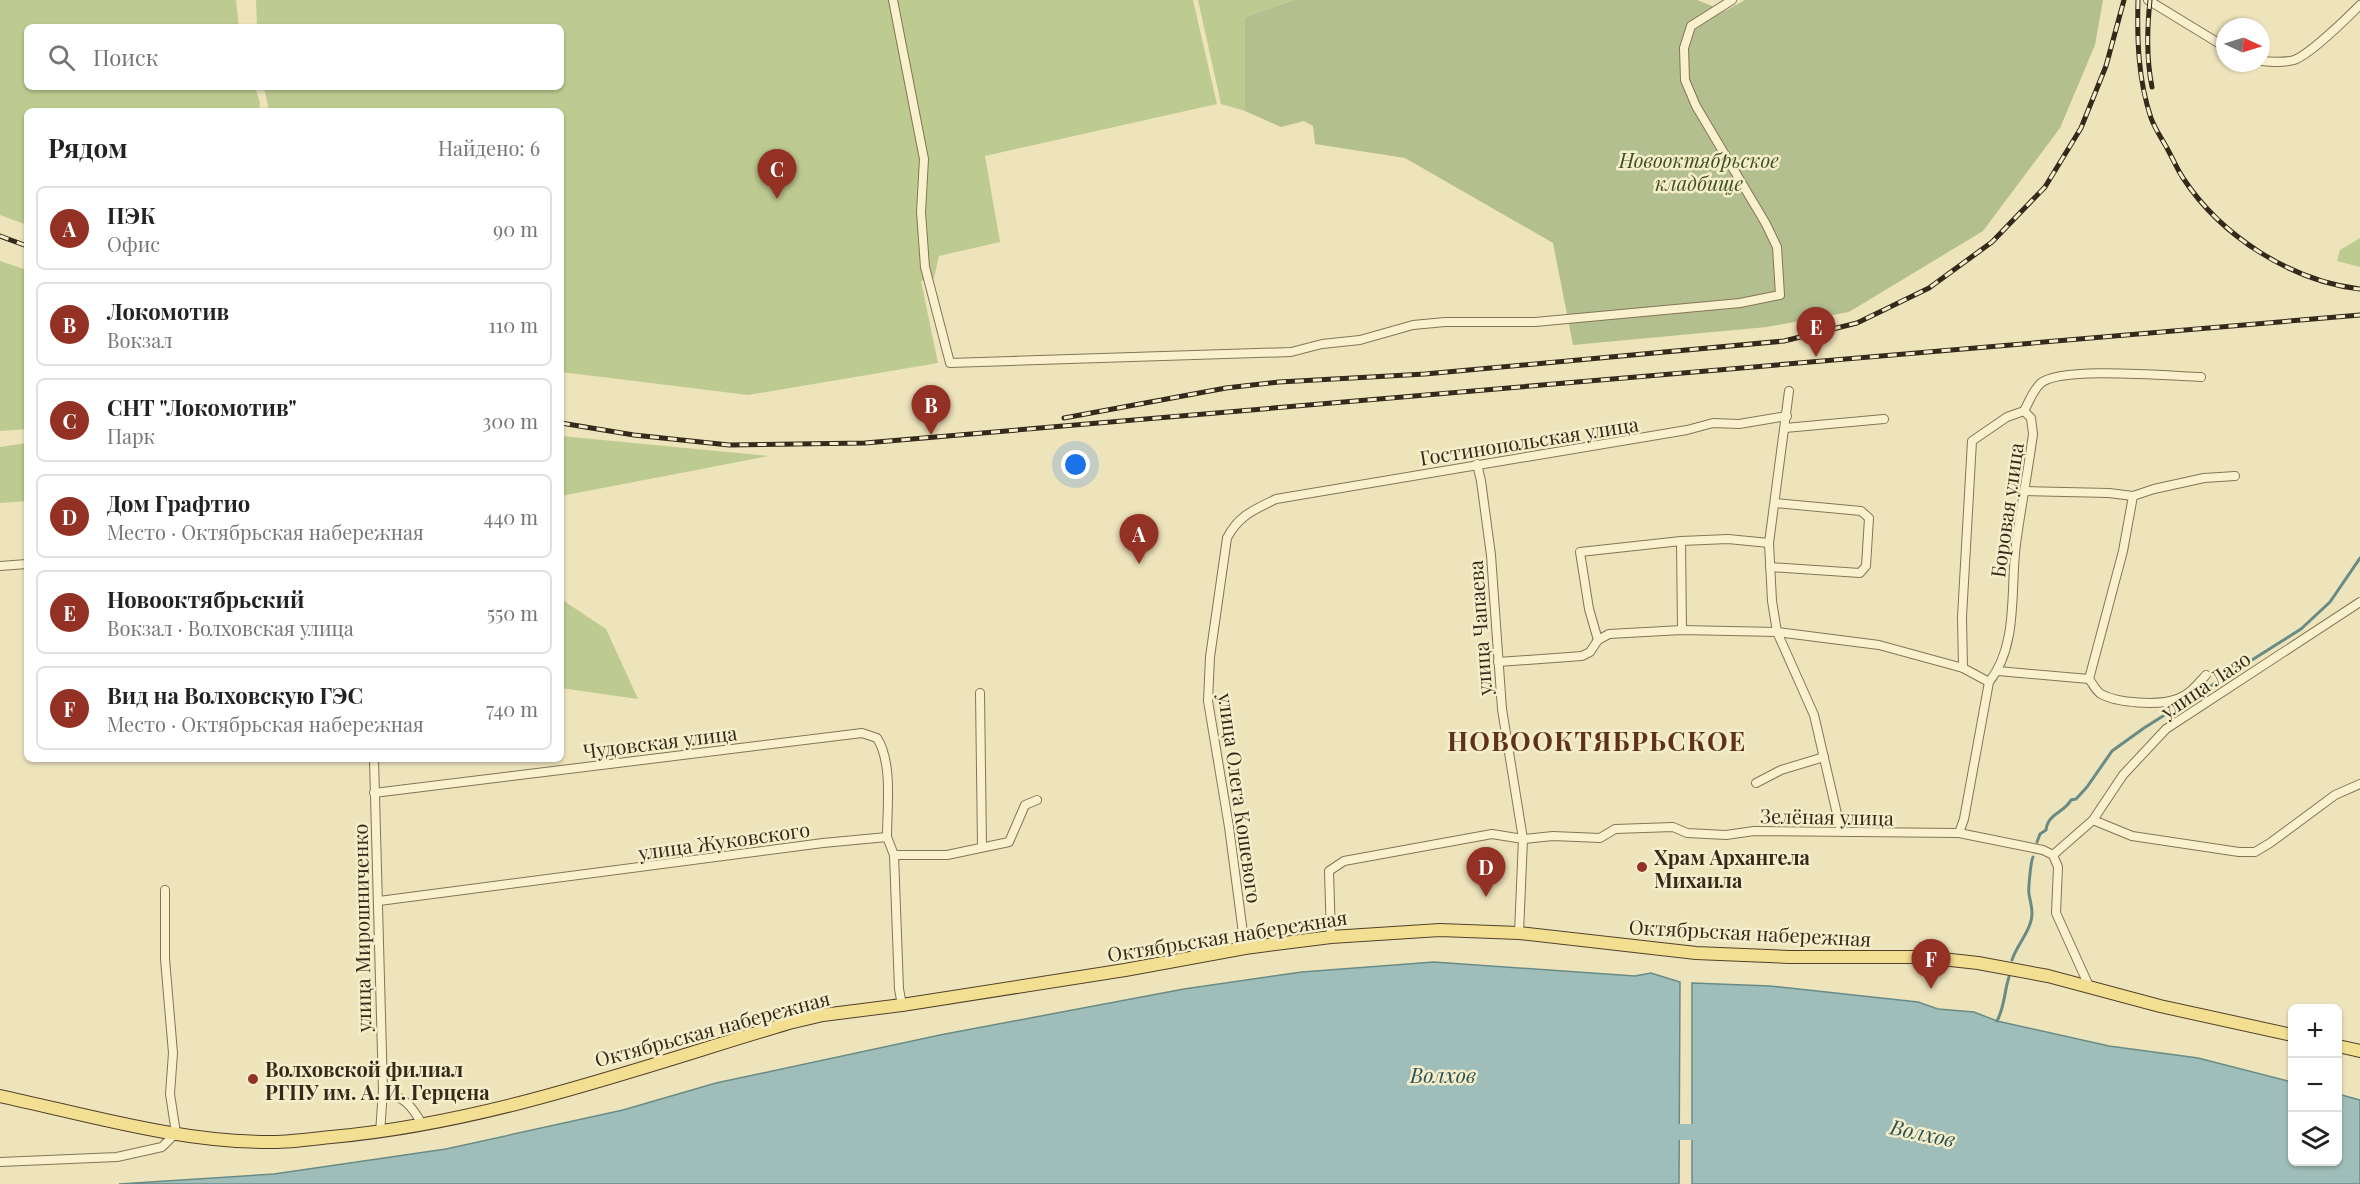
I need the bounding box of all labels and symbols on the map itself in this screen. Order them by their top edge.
north arrow [2216,18,2270,72]
park label: Новооктябрьское кладбище [1618,146,1779,196]
pin: C [758,150,796,199]
pin: E [1796,308,1836,357]
pin: B [912,386,950,435]
street label: Гостинопольская улица [1418,409,1641,471]
street label: Боровая улица [1983,441,2029,579]
your location [1061,450,1090,479]
pin: A [1120,514,1158,564]
street label: улица Чапаева [1461,559,1497,698]
street label: улица Лазо [2154,644,2255,725]
street label: улица Олега Кошевого [1213,690,1269,905]
street label: Чудовская улица [581,718,739,764]
district label: НОВООКТЯБРЬСКОЕ [1447,723,1747,758]
street label: Зелёная улица [1760,801,1894,831]
street label: улица Жуковского [635,815,812,866]
street label: улица Мирошниченко [346,823,376,1034]
place label: Храм Архангела Михаила [1654,843,1811,893]
pin: D [1466,848,1506,897]
marker: Храм Архангела Михаила [1635,860,1649,874]
street label: Октябрьская набережная [1105,903,1349,967]
street label: Октябрьская набережная [1628,912,1872,952]
pin: F [1912,940,1950,989]
street label: Октябрьская набережная [591,984,833,1072]
place label: Волховской филиал РГПУ им. А. И. Герцена [265,1055,490,1105]
water label: Волхов [1409,1060,1476,1088]
marker: Волховской филиал РГПУ им. А. И. Герцена [246,1072,260,1086]
water label: Волхов [1887,1111,1958,1153]

